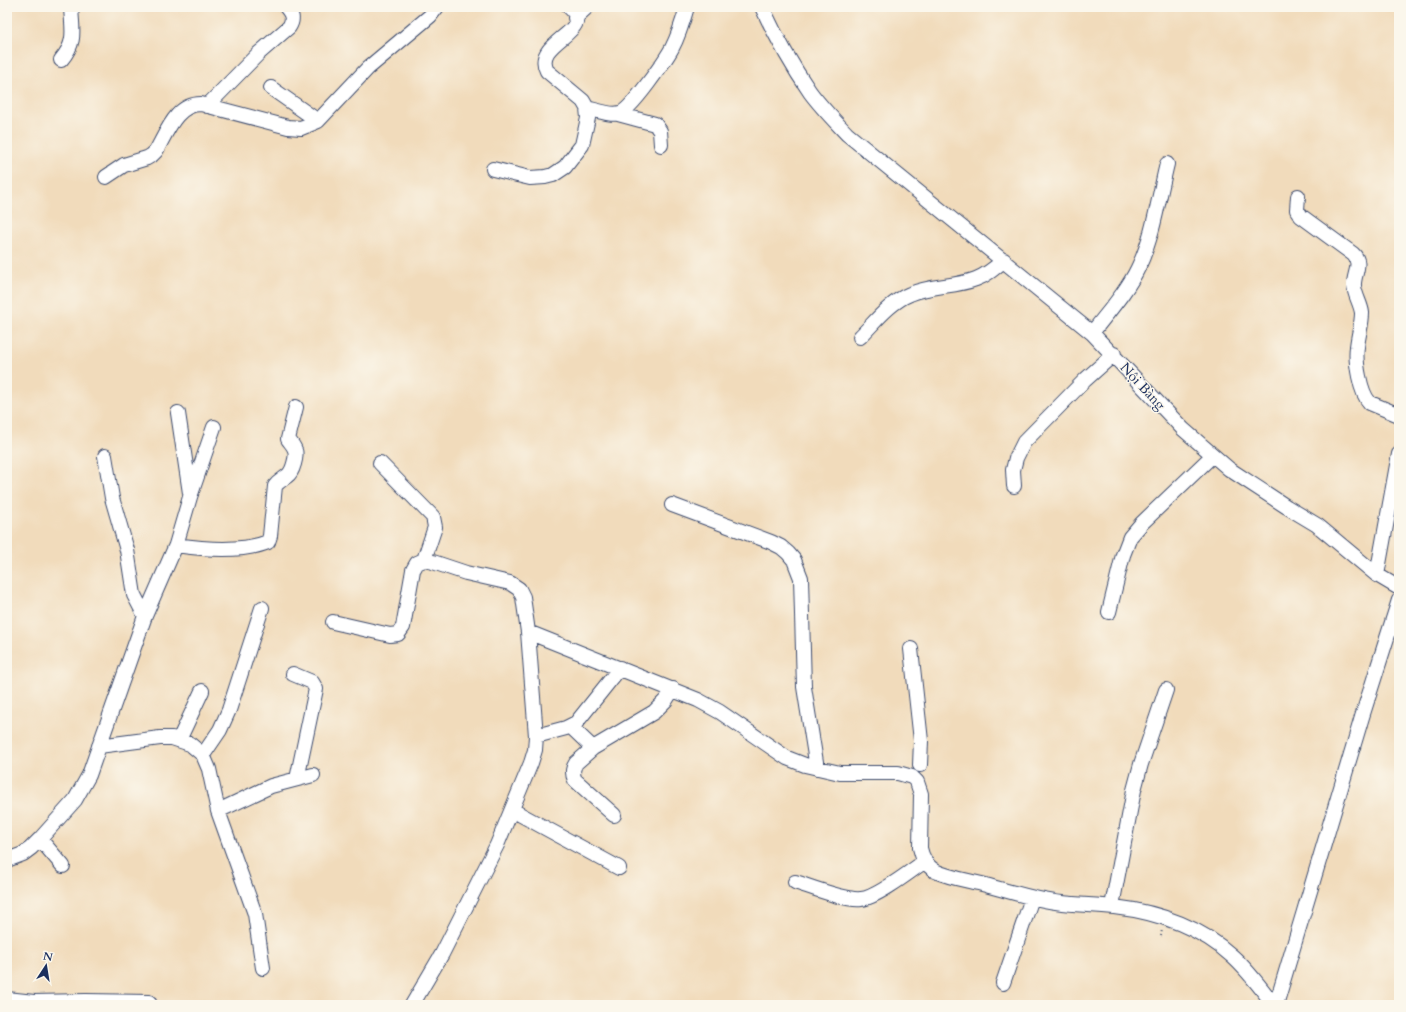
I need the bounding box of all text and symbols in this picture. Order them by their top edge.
street label: Nội Bàng [1116,358,1170,414]
north arrow [26,946,66,986]
text: N [42,948,55,965]

